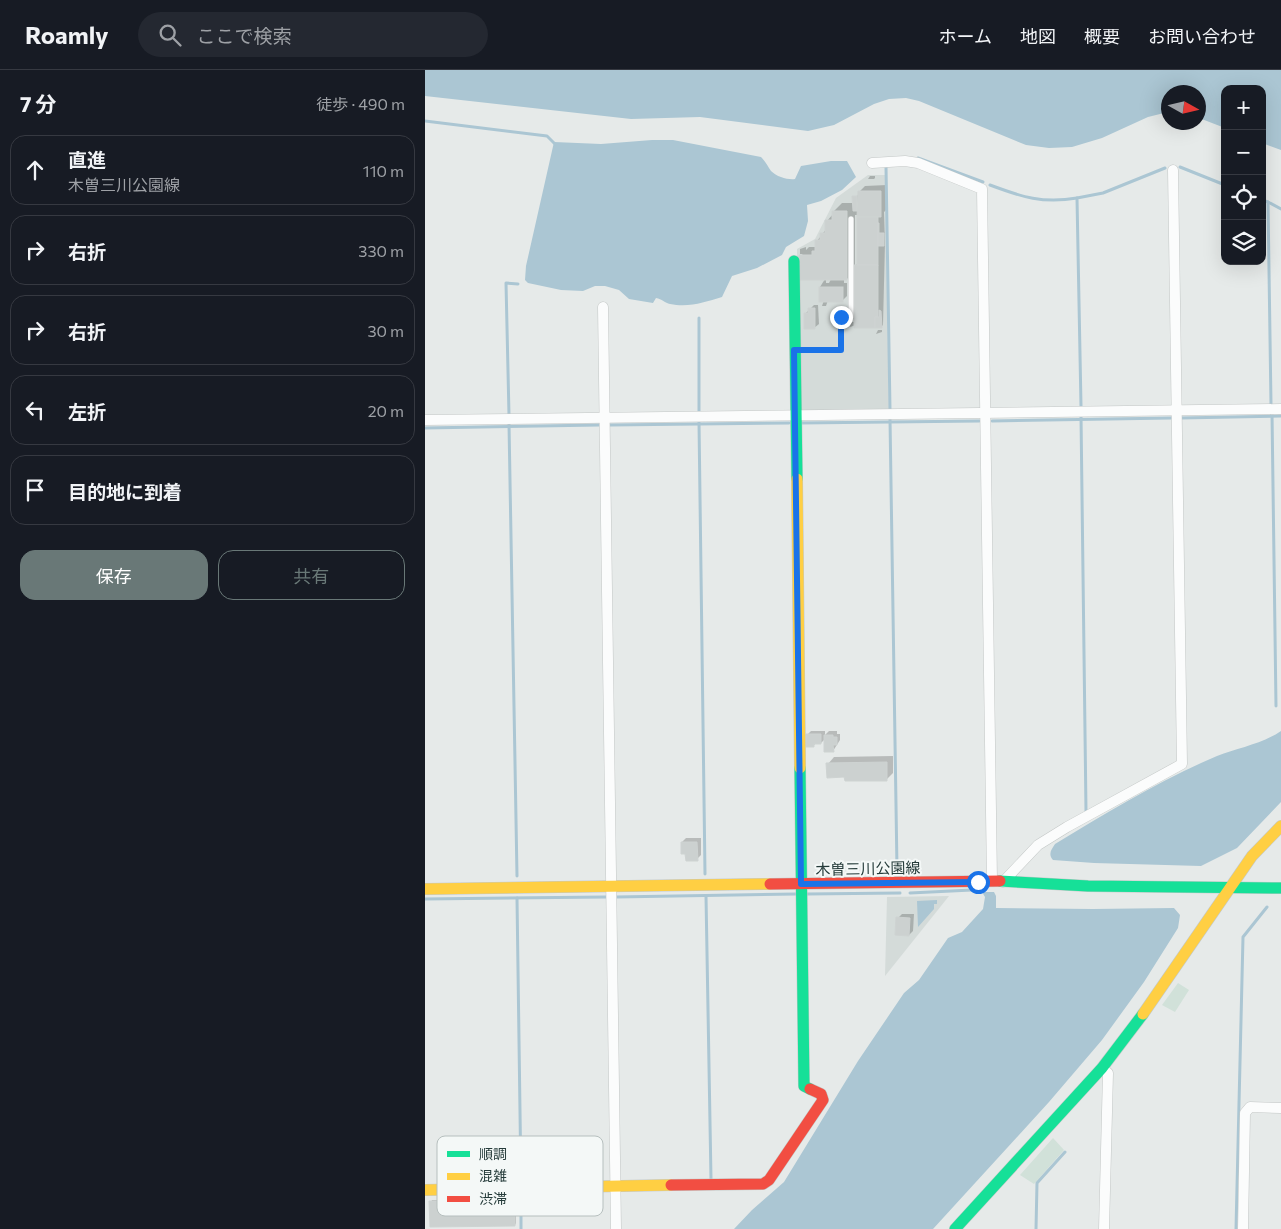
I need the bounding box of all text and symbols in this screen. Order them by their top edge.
search box [138,12,488,57]
text: Roamly [25,20,108,49]
icon: search [156,21,184,49]
text: ここで検索 [196,24,291,47]
text: ホーム [939,25,992,47]
text: 地図 [1020,25,1056,47]
text: 概要 [1084,25,1120,47]
text: お問い合わせ [1148,25,1256,47]
north arrow [1161,85,1206,130]
map controls [1221,85,1266,265]
button: + [1221,85,1266,130]
text: 7 分 [20,91,57,116]
text: 徒歩 · 490 m [316,94,405,113]
button: − [1221,130,1266,175]
text: 直進 [68,148,106,171]
icon: ahead [21,156,49,184]
text: 110 m [363,161,404,180]
text: 木曽三川公園線 [68,175,180,194]
button: locate [1221,175,1266,220]
button: layers [1221,220,1266,265]
icon: right [21,236,49,264]
text: 右折 [68,240,106,263]
text: 330 m [358,241,404,260]
route end [830,306,853,329]
icon: right [21,316,49,344]
text: 右折 [68,320,106,343]
text: 30 m [367,321,404,340]
icon: left [21,396,49,424]
text: 左折 [68,400,106,423]
text: 20 m [368,401,404,420]
icon: arrive [21,476,49,504]
text: 目的地に到着 [68,480,182,503]
button: 保存 [20,550,208,600]
button: 共有 [218,550,405,600]
street label: 木曽三川公園線 [815,858,921,878]
route start [967,871,990,894]
legend [437,1136,603,1216]
text: 順調 [479,1145,507,1162]
text: 混雑 [479,1167,507,1184]
text: 渋滞 [479,1190,507,1207]

